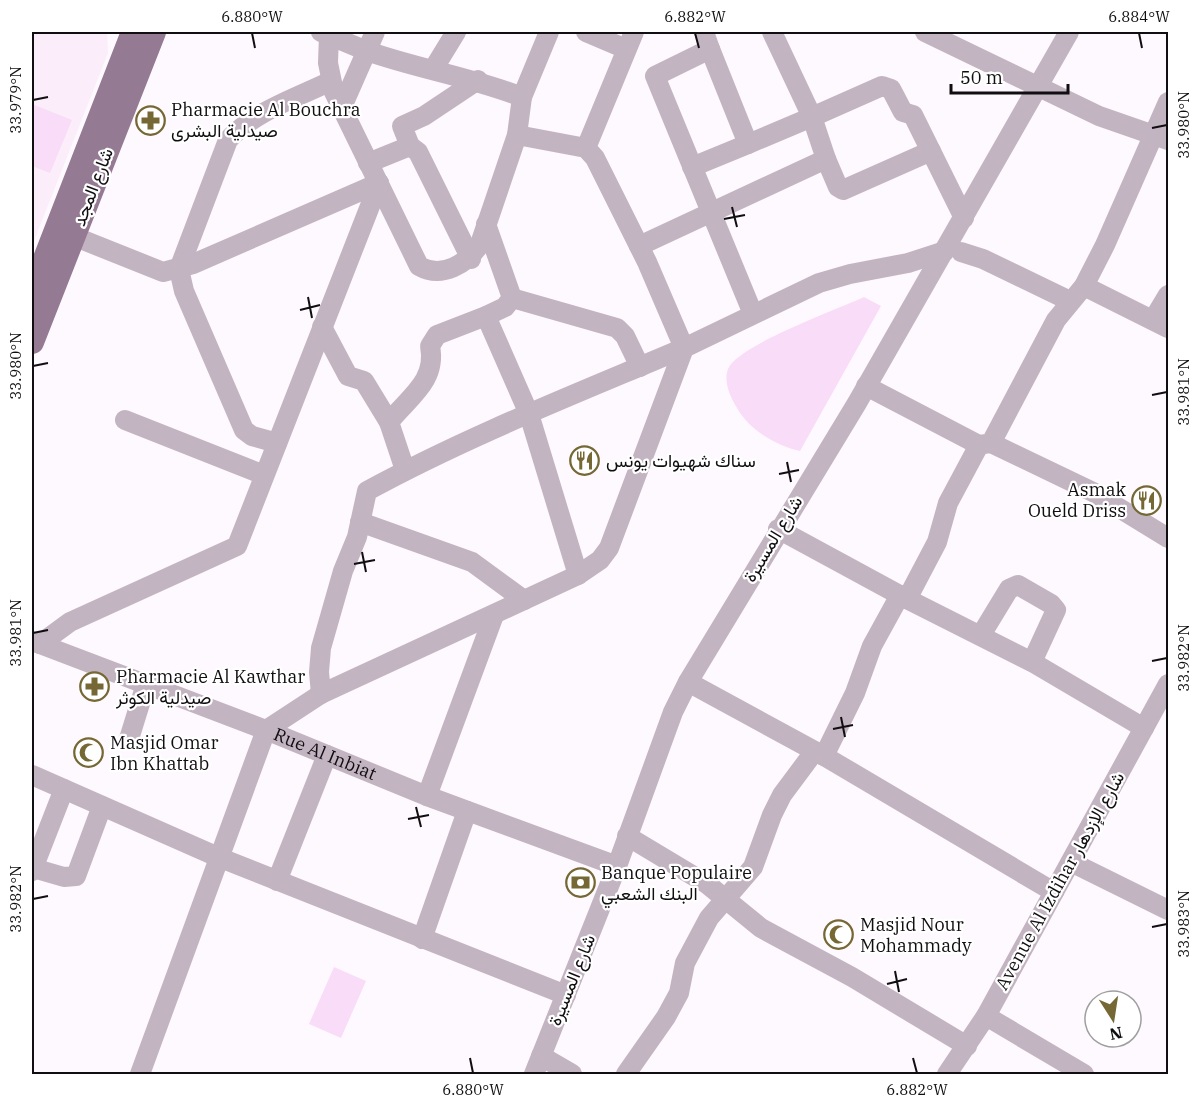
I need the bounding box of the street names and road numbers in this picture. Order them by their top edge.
street label: شارع المجد [67,144,119,230]
street label: شارع المسيرة [738,492,808,586]
street label: Rue Al Inbiat [270,722,380,785]
street label: Avenue Al Izdihar شارع الإزدهار [990,768,1130,994]
street label: شارع المسيرة [543,931,601,1029]

